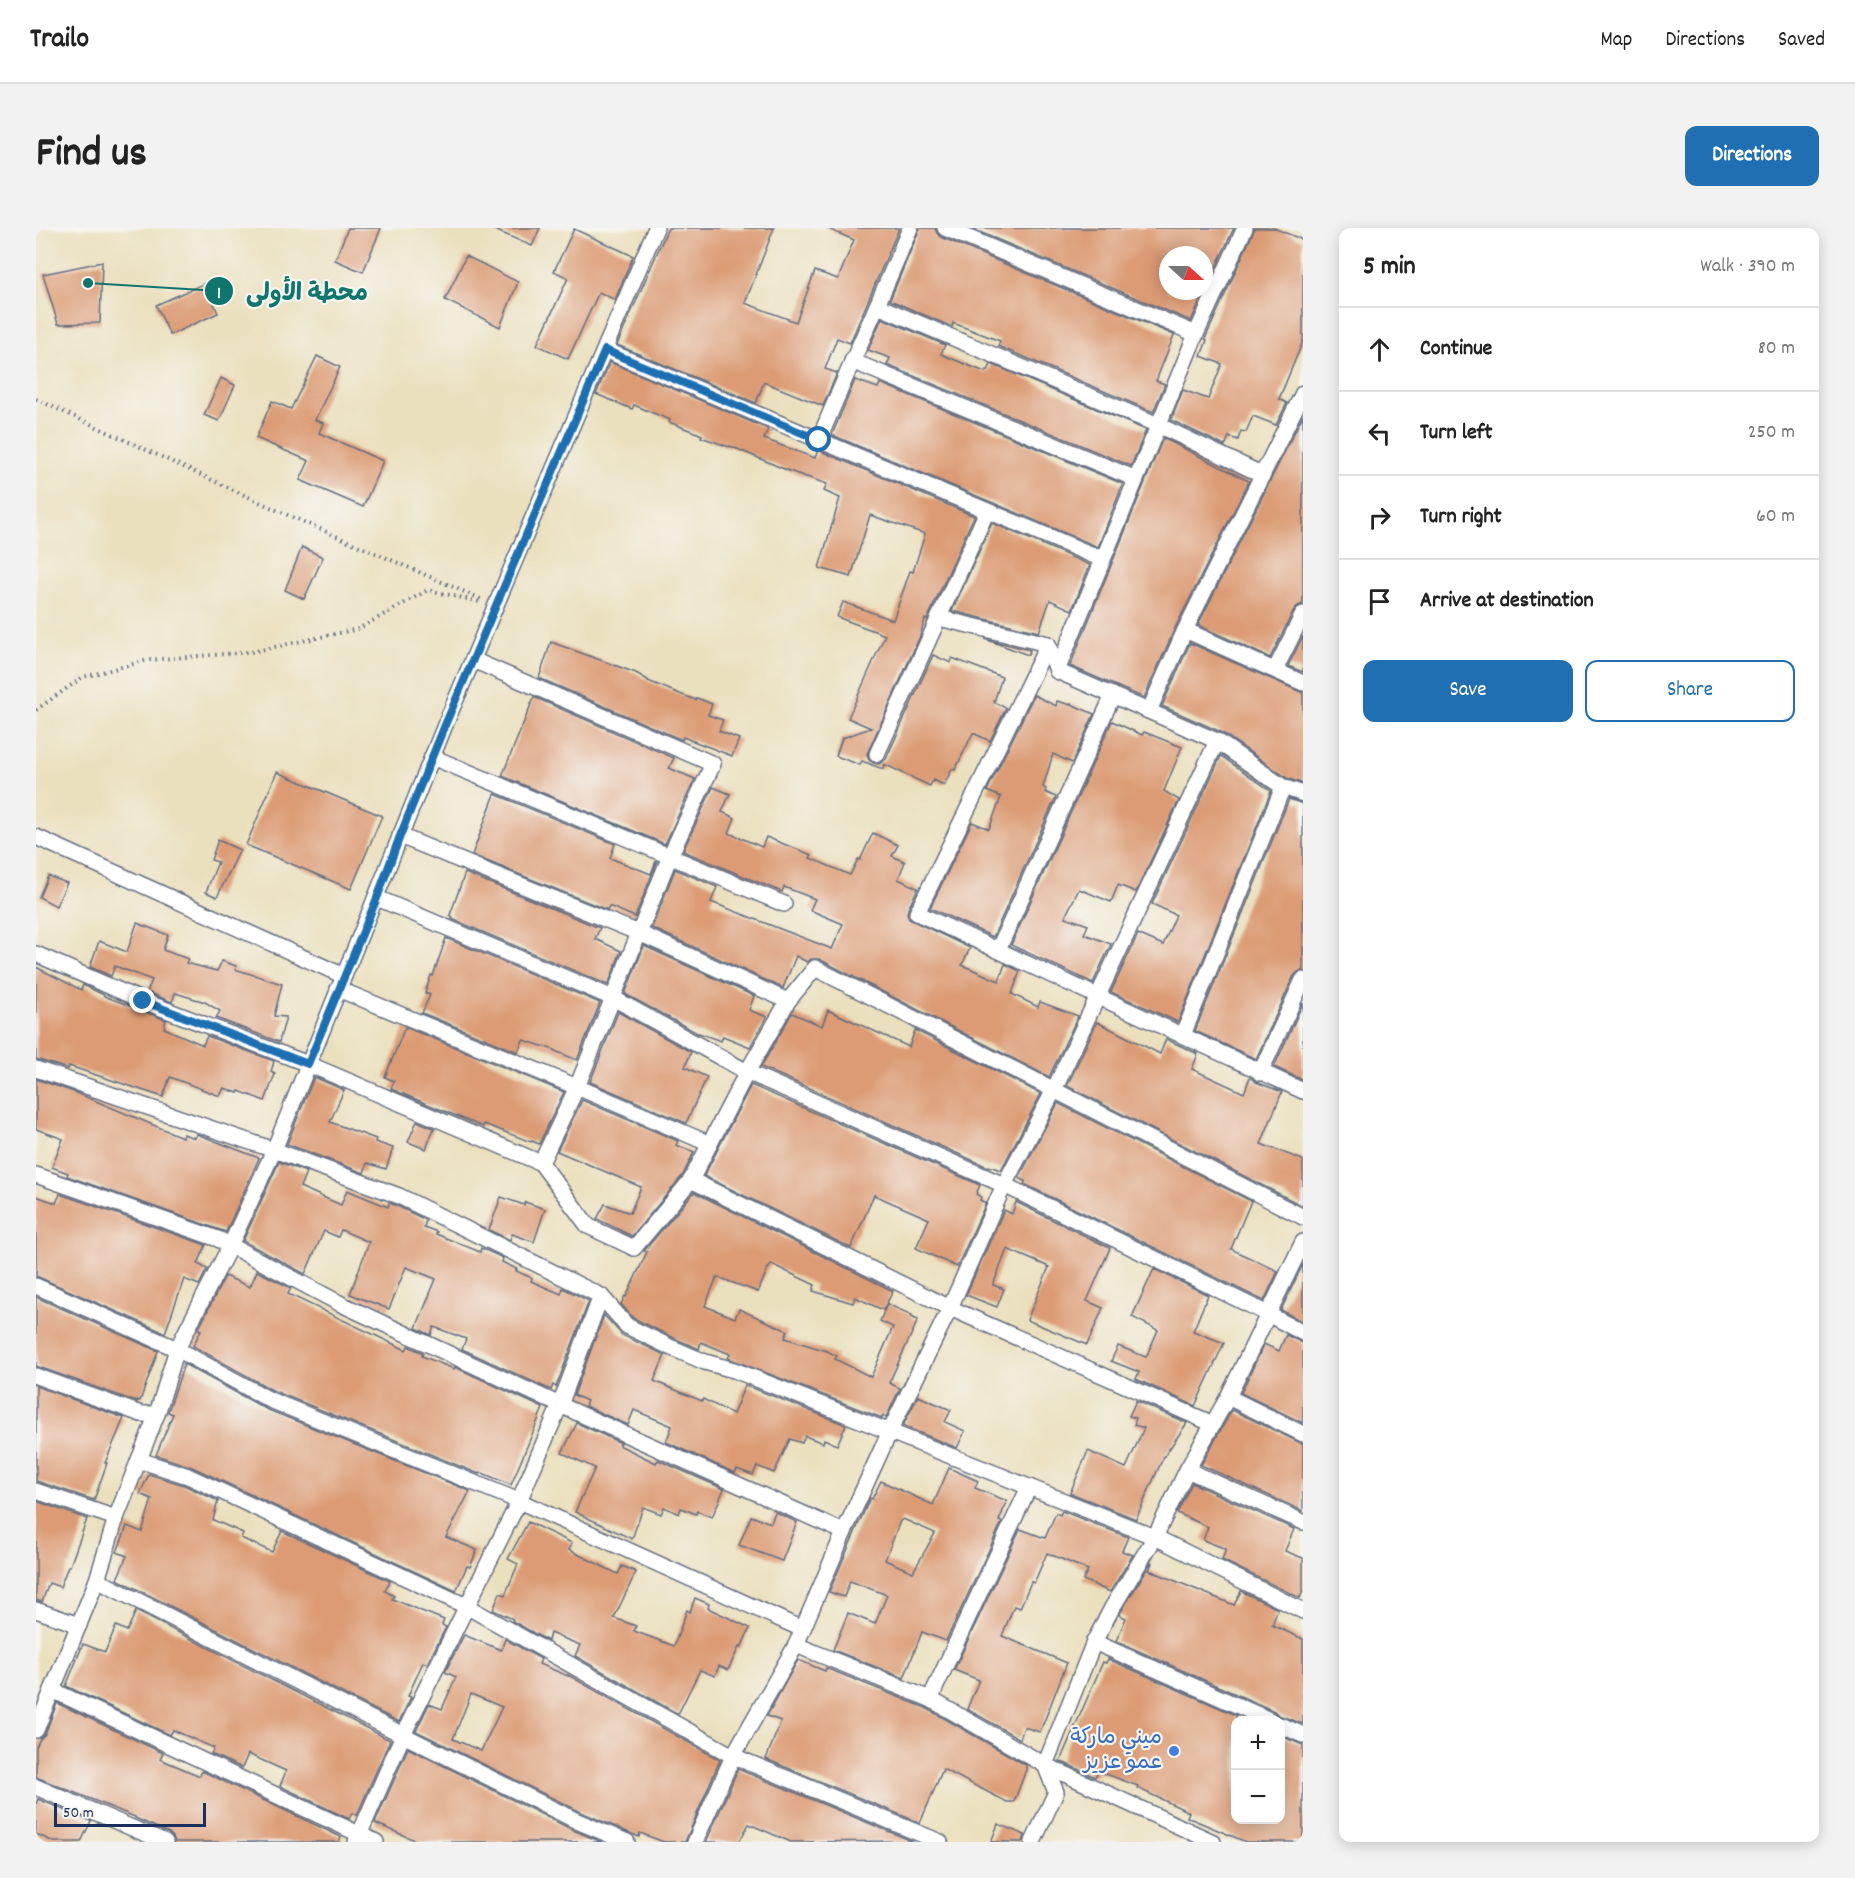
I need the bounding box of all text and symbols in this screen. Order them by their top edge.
text: Trailo [30,21,89,61]
text: Map [1601,26,1632,56]
text: Directions [1665,26,1745,56]
text: Saved [1778,26,1825,56]
text: Find us [36,126,147,186]
button: Directions [1685,126,1819,186]
north arrow [1159,246,1213,300]
text: 5 min [1363,249,1416,286]
text: Walk · 390 m [1700,253,1795,281]
callout: محطة الأولى [204,270,380,312]
text: محطة الأولى [246,275,368,312]
text: 1 [217,282,221,307]
icon: ahead [1363,333,1396,366]
text: Continue [1420,334,1492,365]
text: 80 m [1758,335,1795,363]
icon: left [1363,417,1396,450]
text: Turn left [1420,418,1492,449]
text: 250 m [1748,419,1795,447]
route start [805,426,831,452]
icon: right [1363,501,1396,534]
text: Turn right [1420,502,1502,533]
text: 60 m [1756,503,1795,531]
icon: arrive [1363,585,1396,618]
text: Arrive at destination [1420,586,1594,617]
button: Save [1363,660,1573,722]
button: Share [1585,660,1795,722]
route end [129,987,155,1013]
map controls [1231,1716,1285,1824]
button: + [1231,1716,1285,1770]
place label: ميني ماركة عمو عزيز [1070,1723,1162,1779]
marker: ميني ماركة عمو عزيز [1167,1744,1181,1758]
button: − [1231,1770,1285,1824]
scale bar [54,1800,206,1828]
text: 50 m [63,1802,94,1825]

